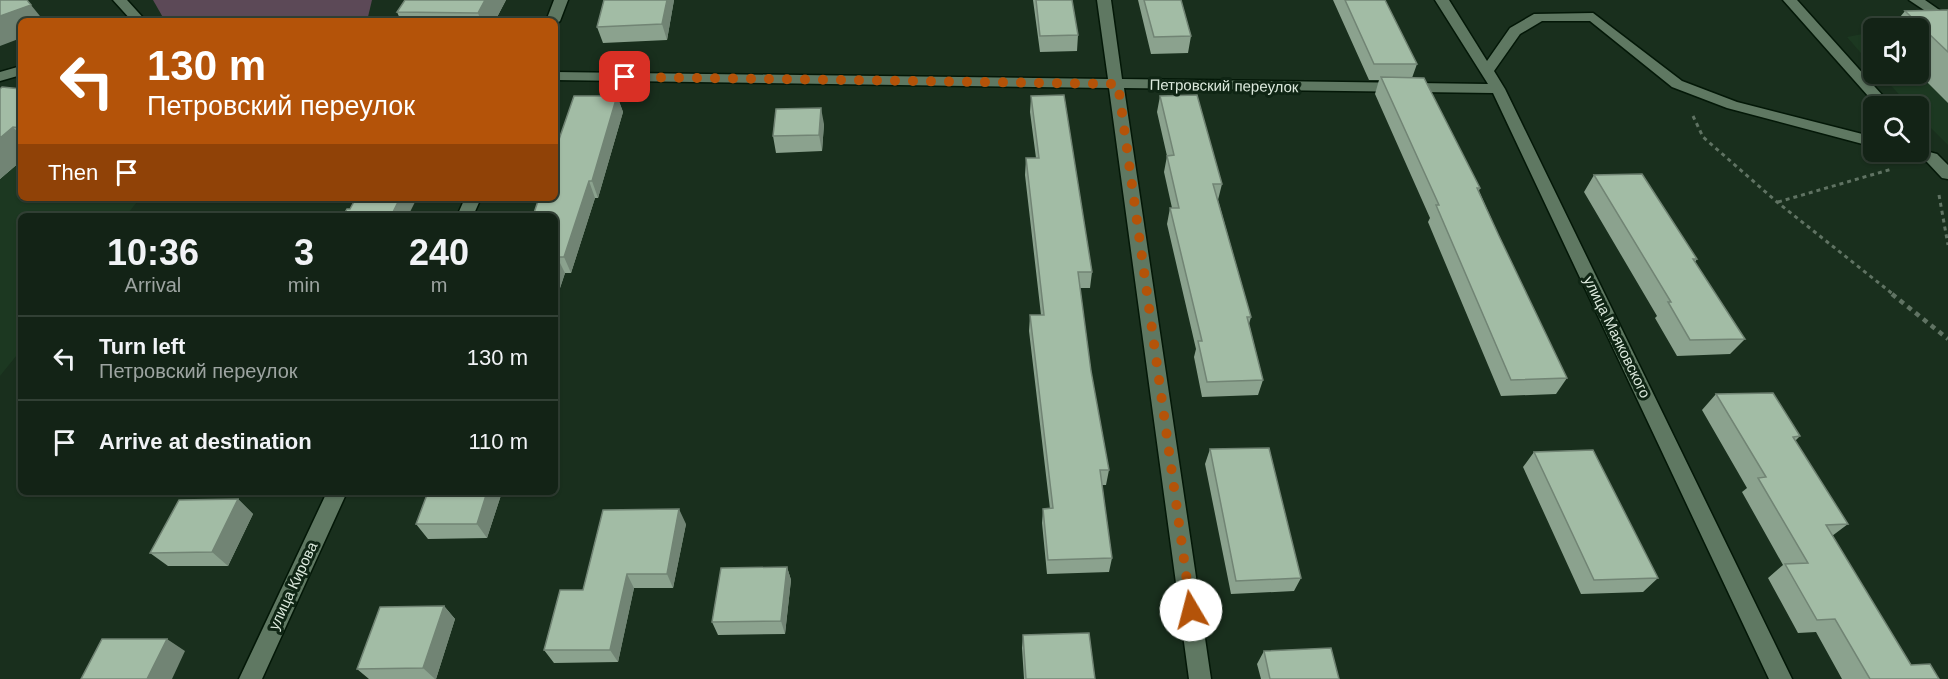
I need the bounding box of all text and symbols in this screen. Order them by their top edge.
map controls [1863,18,1929,162]
button: sound [1863,18,1929,84]
icon: left [48,42,126,120]
text: 130 m [147,42,266,89]
pin [599,51,650,102]
icon: arrive [608,60,641,93]
street label: Петровский переулок [1149,76,1299,95]
text: Петровский переулок [147,91,415,121]
button: search [1863,96,1929,162]
icon: arrive [110,156,143,189]
text: Then [48,160,98,185]
text: 10:36 [107,232,199,273]
text: 3 [294,232,314,273]
text: 240 [409,232,469,273]
street label: улица Маяковского [1581,273,1654,400]
text: Arrival [125,274,181,296]
text: min [288,274,320,296]
text: m [431,274,447,296]
text: Turn left [99,334,185,359]
icon: left [48,342,81,375]
text: 130 m [467,345,528,370]
text: Петровский переулок [99,360,298,382]
icon: arrive [48,426,81,459]
text: Arrive at destination [99,429,312,454]
text: 110 m [468,429,528,454]
street label: улица Кирова [265,538,321,633]
position arrow [1159,578,1223,642]

